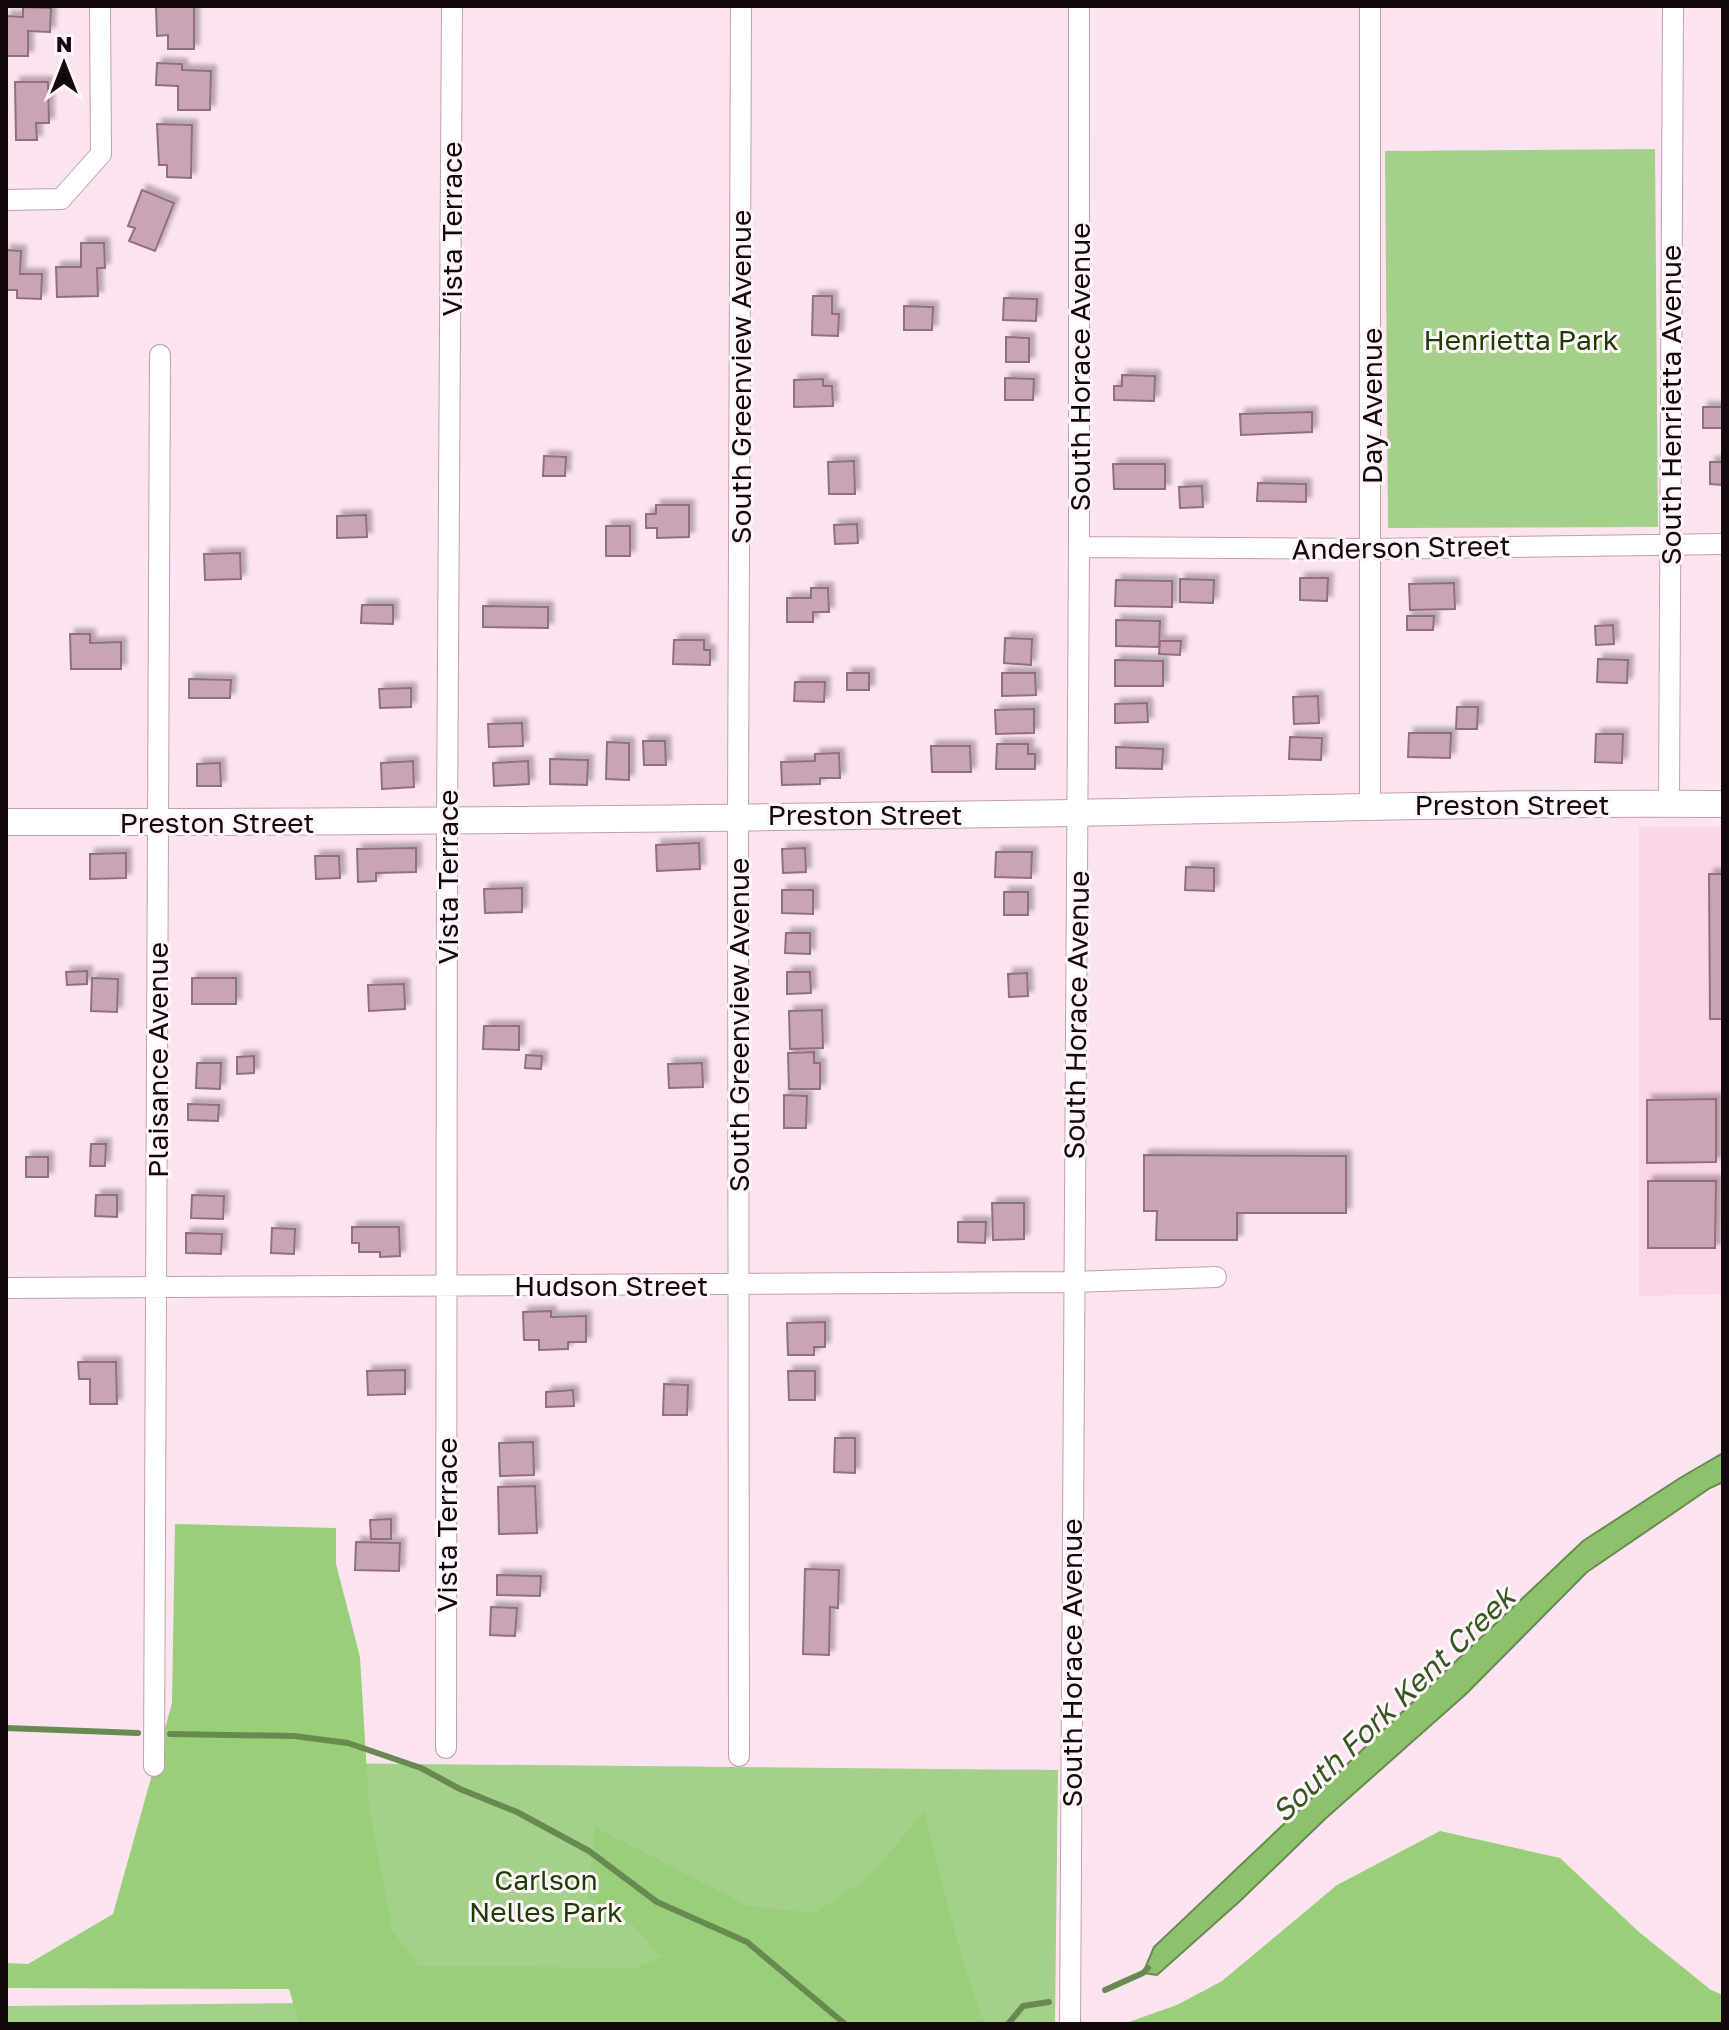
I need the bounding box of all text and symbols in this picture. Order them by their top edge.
north arrow [24,24,104,104]
text: N [56,30,72,57]
street label: Vista Terrace [435,141,468,317]
street label: South Greenview Avenue [724,210,757,544]
street label: South Horace Avenue [1063,223,1096,511]
street label: South Henrietta Avenue [1654,245,1687,565]
park label: Henrietta Park [1424,323,1619,356]
street label: Day Avenue [1355,328,1388,484]
street label: Anderson Street [1291,529,1511,565]
street label: Preston Street [1414,788,1610,821]
street label: Vista Terrace [431,789,464,965]
street label: Preston Street [767,798,963,831]
street label: Preston Street [119,806,315,839]
street label: South Greenview Avenue [722,858,755,1192]
street label: South Horace Avenue [1057,870,1095,1160]
street label: Plaisance Avenue [141,942,174,1178]
street label: Hudson Street [514,1269,708,1302]
street label: Vista Terrace [430,1437,463,1613]
street label: South Horace Avenue [1055,1519,1088,1807]
water label: South Fork Kent Creek [1264,1577,1524,1829]
park label: Carlson Nelles Park [469,1863,623,1928]

